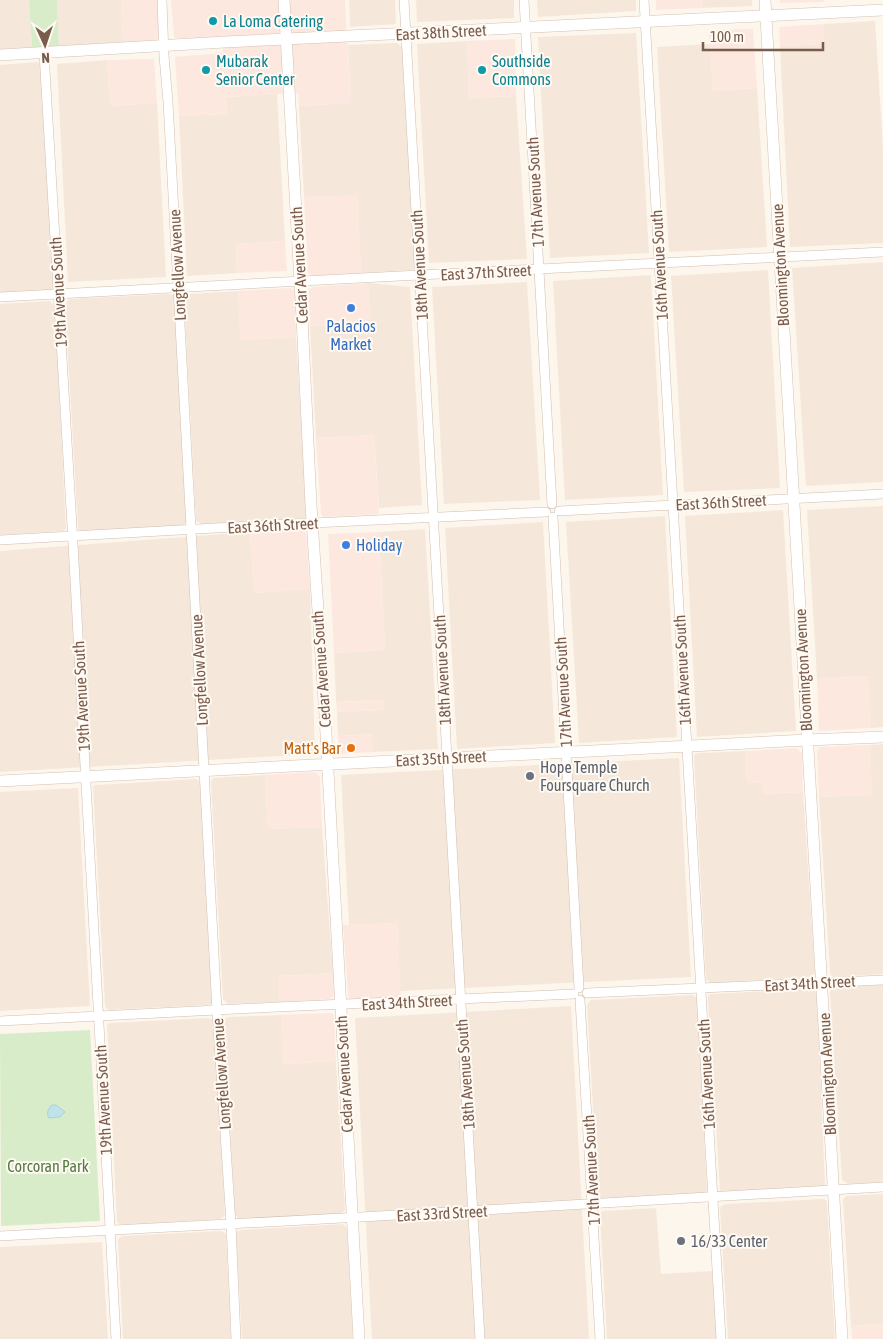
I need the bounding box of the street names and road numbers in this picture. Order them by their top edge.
street label: East 38th Street [395,21,487,43]
street label: 17th Avenue South [523,136,547,248]
street label: Bloomington Avenue [768,203,793,327]
street label: Cedar Avenue South [287,206,311,324]
street label: Longfellow Avenue [165,209,190,321]
street label: 18th Avenue South [407,209,431,321]
street label: 16th Avenue South [647,209,671,321]
street label: 19th Avenue South [46,236,70,348]
street label: East 37th Street [440,261,532,283]
street label: East 36th Street [675,491,767,513]
street label: East 36th Street [227,514,319,536]
street label: Bloomington Avenue [791,608,816,732]
street label: Cedar Avenue South [308,610,334,728]
street label: Longfellow Avenue [187,614,212,726]
street label: 18th Avenue South [430,614,454,726]
street label: 16th Avenue South [670,614,694,726]
street label: 17th Avenue South [551,636,575,748]
street label: 19th Avenue South [69,640,93,752]
street label: East 35th Street [395,747,487,769]
street label: East 34th Street [764,972,856,994]
street label: East 34th Street [361,991,453,1013]
street label: Bloomington Avenue [815,1012,840,1136]
street label: Cedar Avenue South [332,1015,356,1133]
street label: Longfellow Avenue [208,1018,235,1130]
street label: 18th Avenue South [452,1018,478,1130]
street label: 16th Avenue South [694,1018,718,1130]
street label: 19th Avenue South [91,1044,115,1156]
street label: 17th Avenue South [579,1114,603,1226]
street label: East 33rd Street [396,1202,488,1224]

